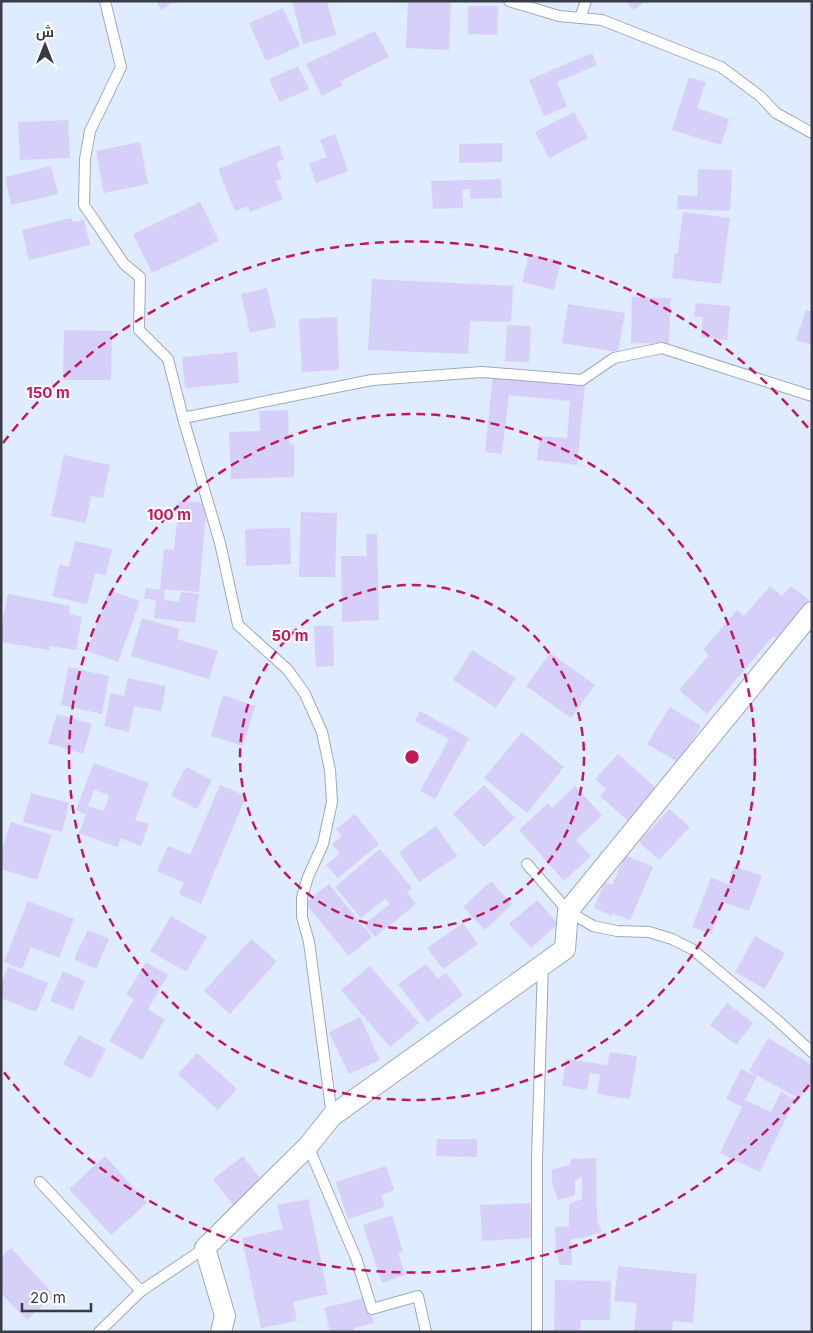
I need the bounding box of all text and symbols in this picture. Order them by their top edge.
north arrow [20,20,70,70]
text: ش [36,23,54,41]
text: 150 m [26,383,70,402]
text: 100 m [147,505,191,524]
text: 50 m [272,626,308,645]
centre of rings [403,748,421,766]
scale bar [22,1280,91,1312]
text: 20 m [30,1288,66,1307]

